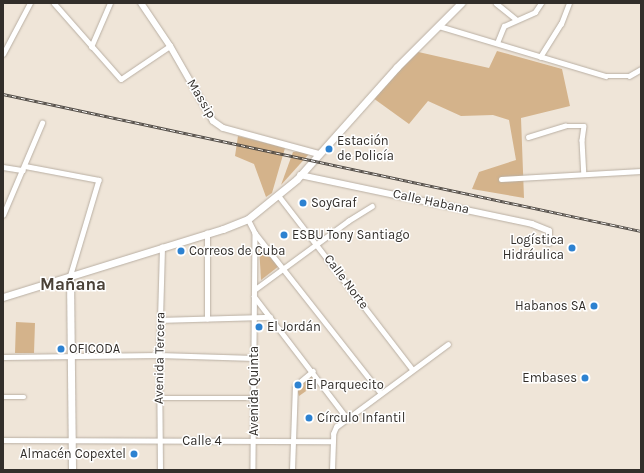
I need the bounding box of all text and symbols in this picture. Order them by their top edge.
street label: Massip [183,76,219,122]
place label: Estación de Policía [337,134,394,165]
marker: Estación de Policía [324,144,334,154]
street label: Calle Habana [391,186,471,218]
place label: SoyGraf [311,195,357,211]
marker: SoyGraf [298,198,308,208]
place label: ESBU Tony Santiago [292,227,410,243]
marker: ESBU Tony Santiago [279,230,289,240]
place label: Logística Hidráulica [503,233,564,264]
place label: Correos de Cuba [189,243,285,259]
marker: Logística Hidráulica [567,243,577,253]
marker: Correos de Cuba [176,246,186,256]
street label: Calle Norte [320,252,372,312]
district label: Mañana [40,275,106,295]
place label: Habanos SA [515,298,586,314]
marker: Habanos SA [589,301,599,311]
street label: Avenida Tercera [151,312,169,404]
place label: El Jordán [267,319,321,335]
marker: El Jordán [254,322,264,332]
place label: OFICODA [69,341,120,357]
marker: OFICODA [56,344,66,354]
street label: Avenida Quinta [246,346,262,436]
place label: Embases [522,370,577,386]
marker: Embases [580,373,590,383]
place label: El Parquecito [306,377,384,393]
marker: El Parquecito [293,380,303,390]
place label: Círculo Infantil [317,410,405,426]
marker: Círculo Infantil [304,413,314,423]
street label: Calle 4 [182,433,222,449]
place label: Almacén Copextel [20,446,126,462]
marker: Almacén Copextel [129,449,139,459]

